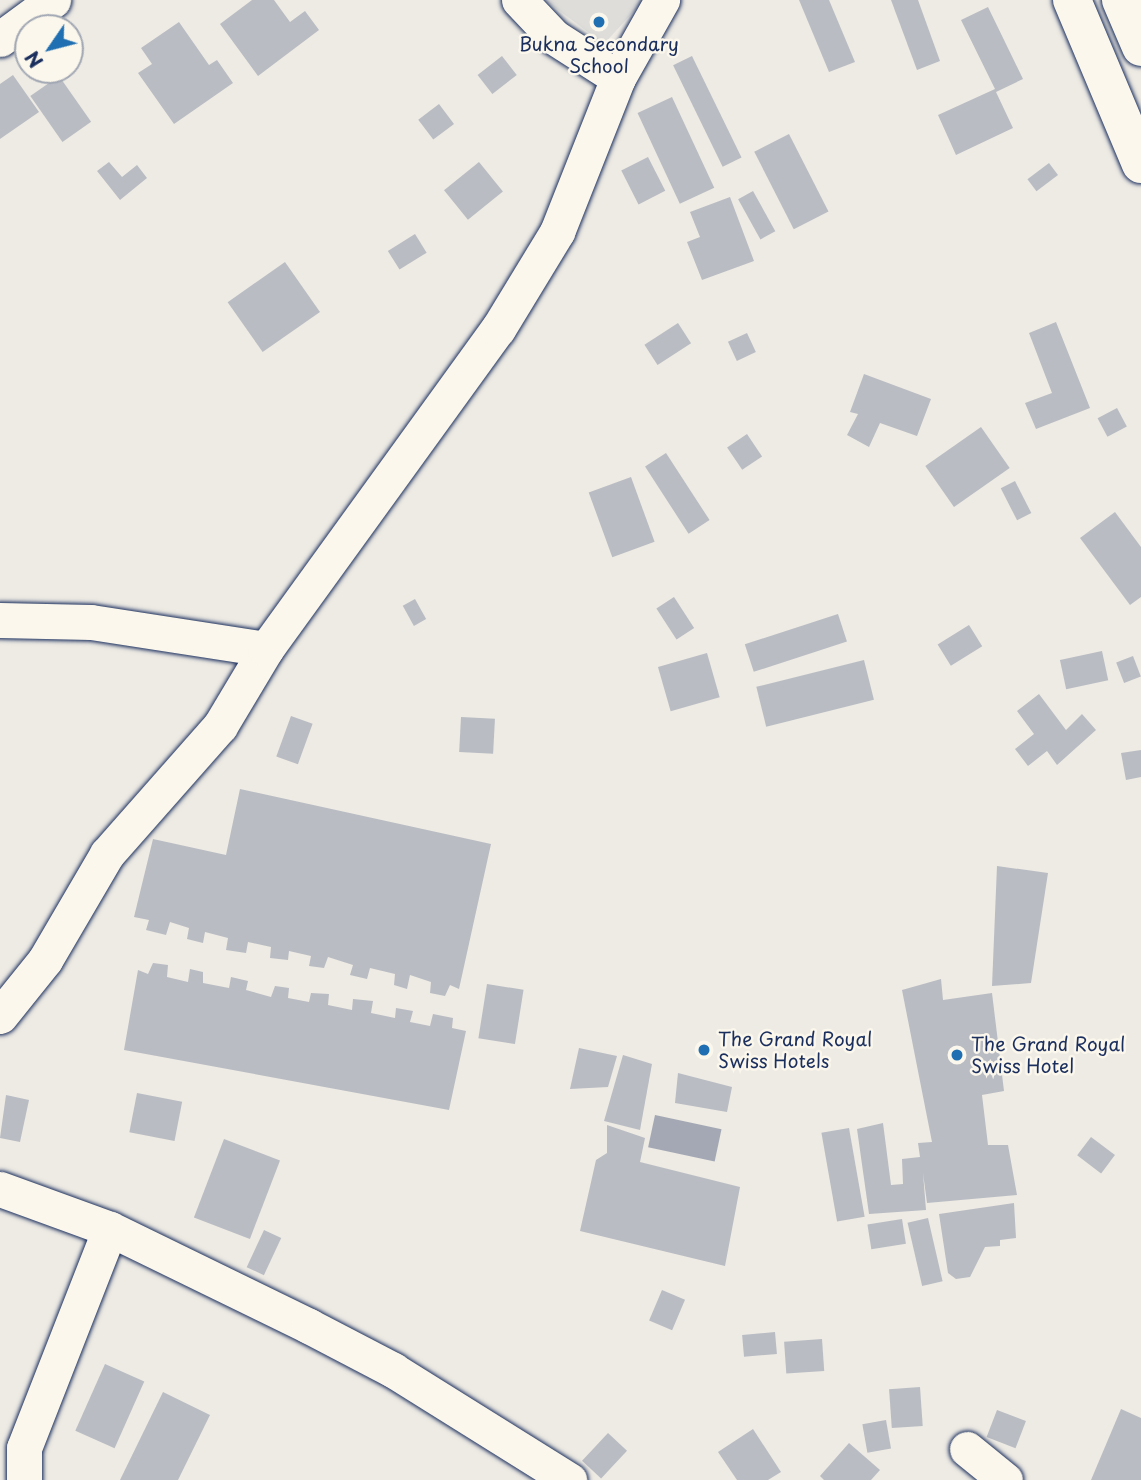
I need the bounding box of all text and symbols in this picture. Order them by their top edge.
north arrow [14,14,84,84]
marker: Bukna Secondary School [591,14,607,30]
place label: Bukna Secondary School [518,33,680,77]
text: N [18,46,49,74]
place label: The Grand Royal Swiss Hotels [718,1028,874,1072]
place label: The Grand Royal Swiss Hotel [971,1033,1127,1077]
marker: The Grand Royal Swiss Hotels [696,1042,712,1058]
marker: The Grand Royal Swiss Hotel [949,1047,965,1063]

